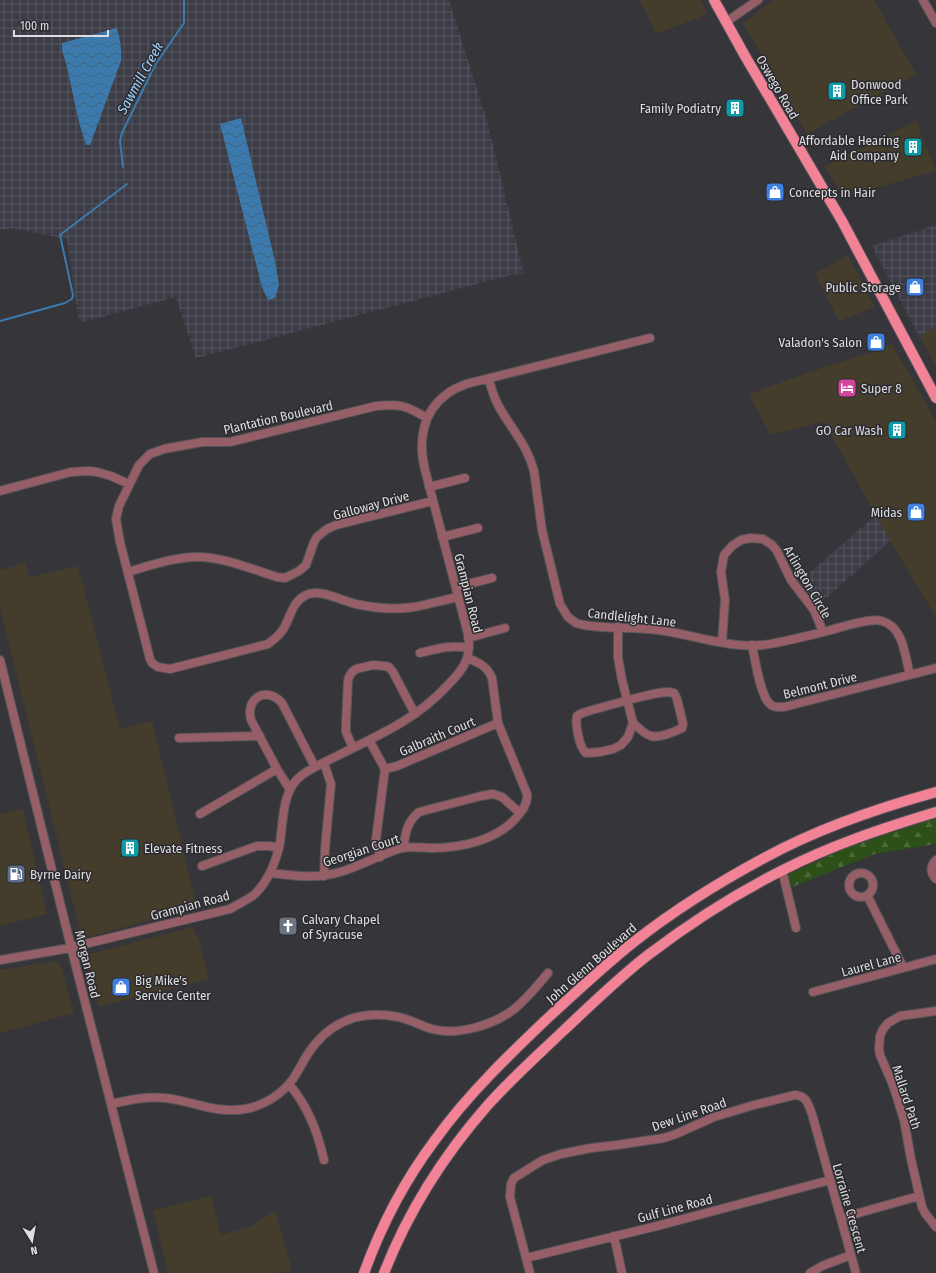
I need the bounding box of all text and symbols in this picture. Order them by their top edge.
scale bar [14,12,108,38]
text: 100 m [20,19,49,33]
water label: Sawmill Creek [113,39,167,118]
street label: Oswego Road [753,53,802,122]
place label: Donwood Office Park [851,77,909,107]
building icon: Donwood Office Park [826,80,848,102]
building icon: Family Podiatry [724,97,746,119]
place label: Family Podiatry [640,101,721,116]
place label: Affordable Hearing Aid Company [799,133,900,163]
building icon: Affordable Hearing Aid Company [902,136,924,158]
shop icon: Concepts in Hair [764,181,786,203]
place label: Concepts in Hair [789,185,876,200]
shop icon: Public Storage [904,276,926,298]
place label: Public Storage [825,280,901,295]
shop icon: Valadon's Salon [865,331,887,353]
place label: Valadon's Salon [779,335,862,350]
hotel icon: Super 8 [836,377,858,399]
place label: Super 8 [861,381,902,396]
street label: Plantation Boulevard [222,398,334,437]
building icon: GO Car Wash [886,419,908,441]
place label: GO Car Wash [816,423,883,438]
street label: Galloway Drive [331,488,411,523]
shop icon: Midas [905,501,927,523]
place label: Midas [871,505,902,520]
street label: Arlington Circle [781,543,834,621]
street label: Grampian Road [451,552,486,634]
street label: Candlelight Lane [587,605,677,630]
street label: Belmont Drive [782,669,859,702]
street label: Galbraith Court [397,713,478,759]
street label: Georgian Court [321,831,402,870]
building icon: Elevate Fitness [119,837,141,859]
place label: Elevate Fitness [144,841,223,856]
fuel station icon: Byrne Dairy [5,863,27,885]
place label: Byrne Dairy [30,867,91,882]
street label: Grampian Road [149,888,231,923]
place label: Calvary Chapel of Syracuse [302,912,380,942]
church icon: Calvary Chapel of Syracuse [277,915,299,937]
street label: John Glenn Boulevard [543,920,640,1007]
street label: Morgan Road [72,929,103,1000]
street label: Laurel Lane [840,949,903,980]
place label: Big Mike's Service Center [135,973,211,1003]
shop icon: Big Mike's Service Center [110,976,132,998]
street label: Mallard Path [889,1063,924,1131]
street label: Dew Line Road [650,1095,728,1134]
street label: Lorraine Crescent [830,1162,870,1255]
street label: Gulf Line Road [636,1191,714,1226]
north arrow [12,1221,52,1261]
text: N [29,1243,38,1257]

